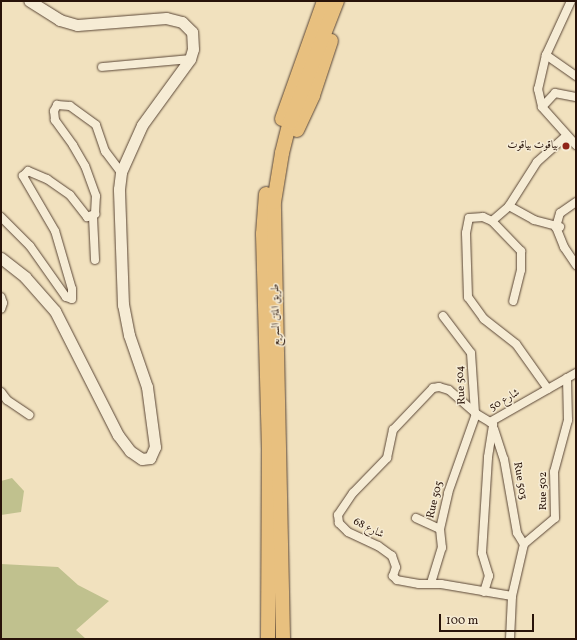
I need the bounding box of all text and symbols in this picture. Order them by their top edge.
place label: بياقوت بياقوت [507,139,558,153]
marker: بياقوت بياقوت [561,141,571,151]
street label: طريق المتن السريع [270,284,284,346]
street label: Rue 504 [454,365,470,405]
street label: شارع 50 [487,387,523,415]
street label: Rue 503 [509,461,529,501]
street label: Rue 502 [537,472,551,510]
street label: Rue 505 [425,480,447,520]
street label: شارع 68 [351,516,385,542]
scale bar [441,606,536,632]
text: 100 m [446,613,478,629]

